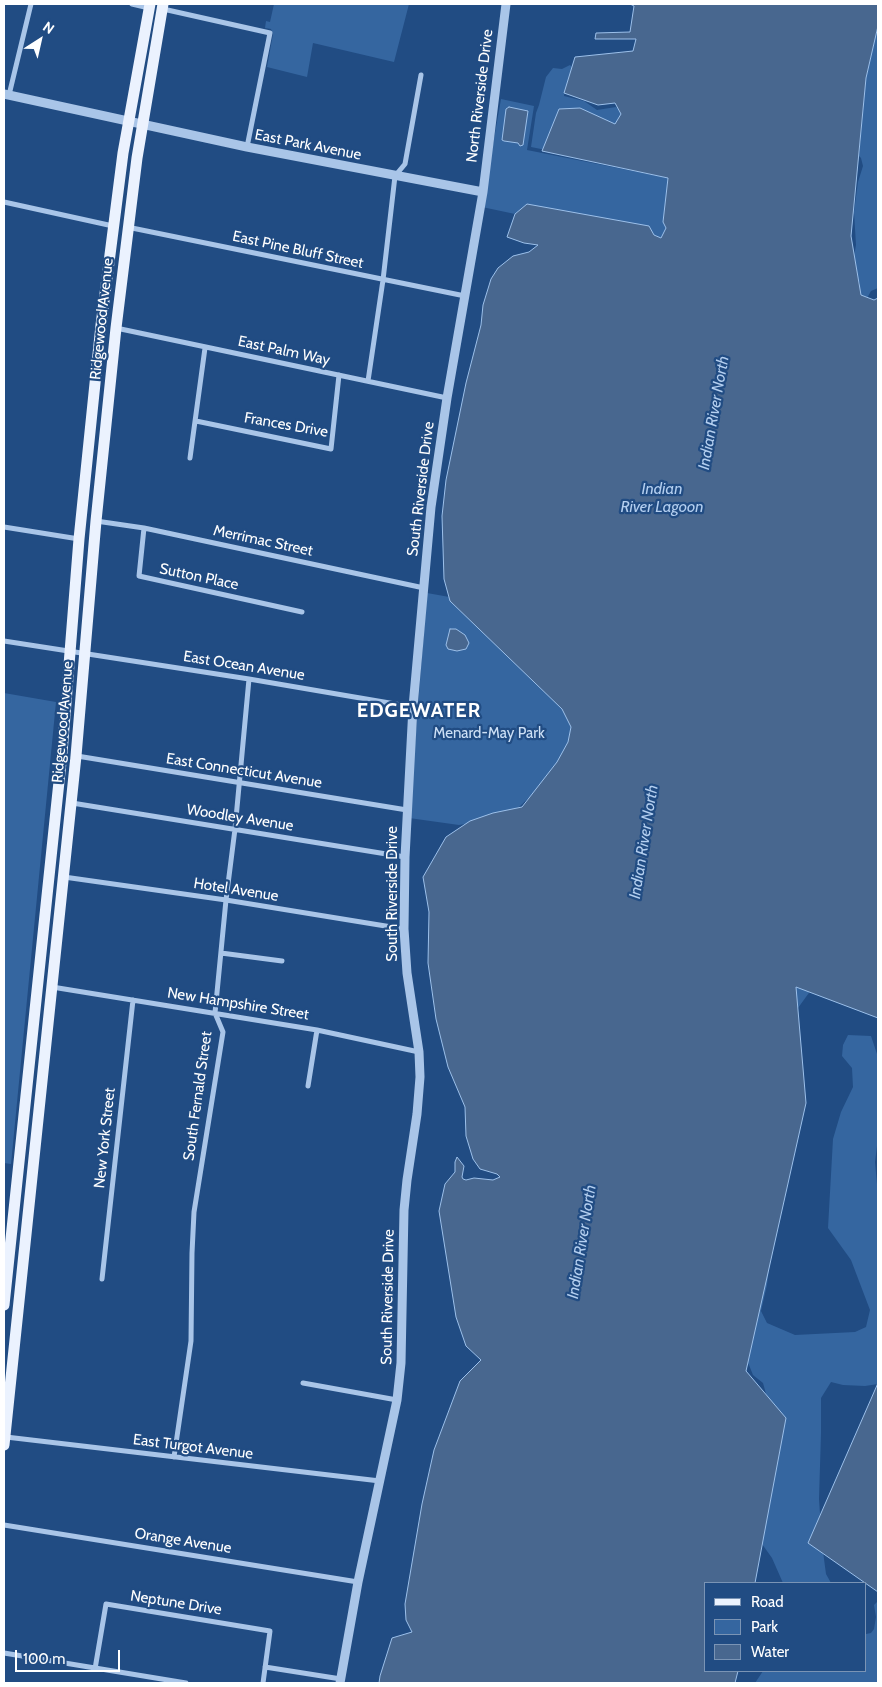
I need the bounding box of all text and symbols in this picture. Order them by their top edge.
north arrow [15,15,65,65]
text: N [39,17,58,38]
street label: North Riverside Drive [463,28,497,164]
street label: East Park Avenue [253,126,363,164]
street label: East Pine Bluff Street [231,227,365,273]
street label: Ridgewood Avenue [87,257,117,381]
street label: East Palm Way [236,332,332,370]
water label: Indian River North [695,355,733,471]
street label: Frances Drive [243,409,329,441]
street label: South Riverside Drive [404,421,438,557]
water label: Indian River Lagoon [621,479,703,517]
street label: Merrimac Street [212,522,314,560]
street label: Sutton Place [158,560,240,594]
street label: East Ocean Avenue [182,648,306,684]
street label: Ridgewood Avenue [49,660,77,784]
district label: EDGEWATER [356,699,482,723]
park label: Menard-May Park [433,725,545,743]
street label: East Connecticut Avenue [165,750,323,792]
water label: Indian River North [626,784,662,900]
street label: Woodley Avenue [185,801,295,835]
street label: South Riverside Drive [384,826,402,962]
street label: Hotel Avenue [192,874,280,906]
street label: New Hampshire Street [166,984,310,1024]
street label: South Fernald Street [180,1030,216,1162]
street label: New York Street [91,1087,119,1189]
water label: Indian River North [564,1184,600,1300]
street label: South Riverside Drive [378,1229,398,1365]
street label: East Turgot Avenue [132,1431,254,1463]
street label: Orange Avenue [133,1524,233,1558]
legend [704,1582,867,1672]
street label: Neptune Drive [129,1587,223,1619]
text: Road [751,1593,784,1611]
text: Park [751,1618,778,1636]
scale bar [18,1640,122,1672]
text: Water [751,1643,789,1661]
text: 100 m [23,1650,65,1668]

